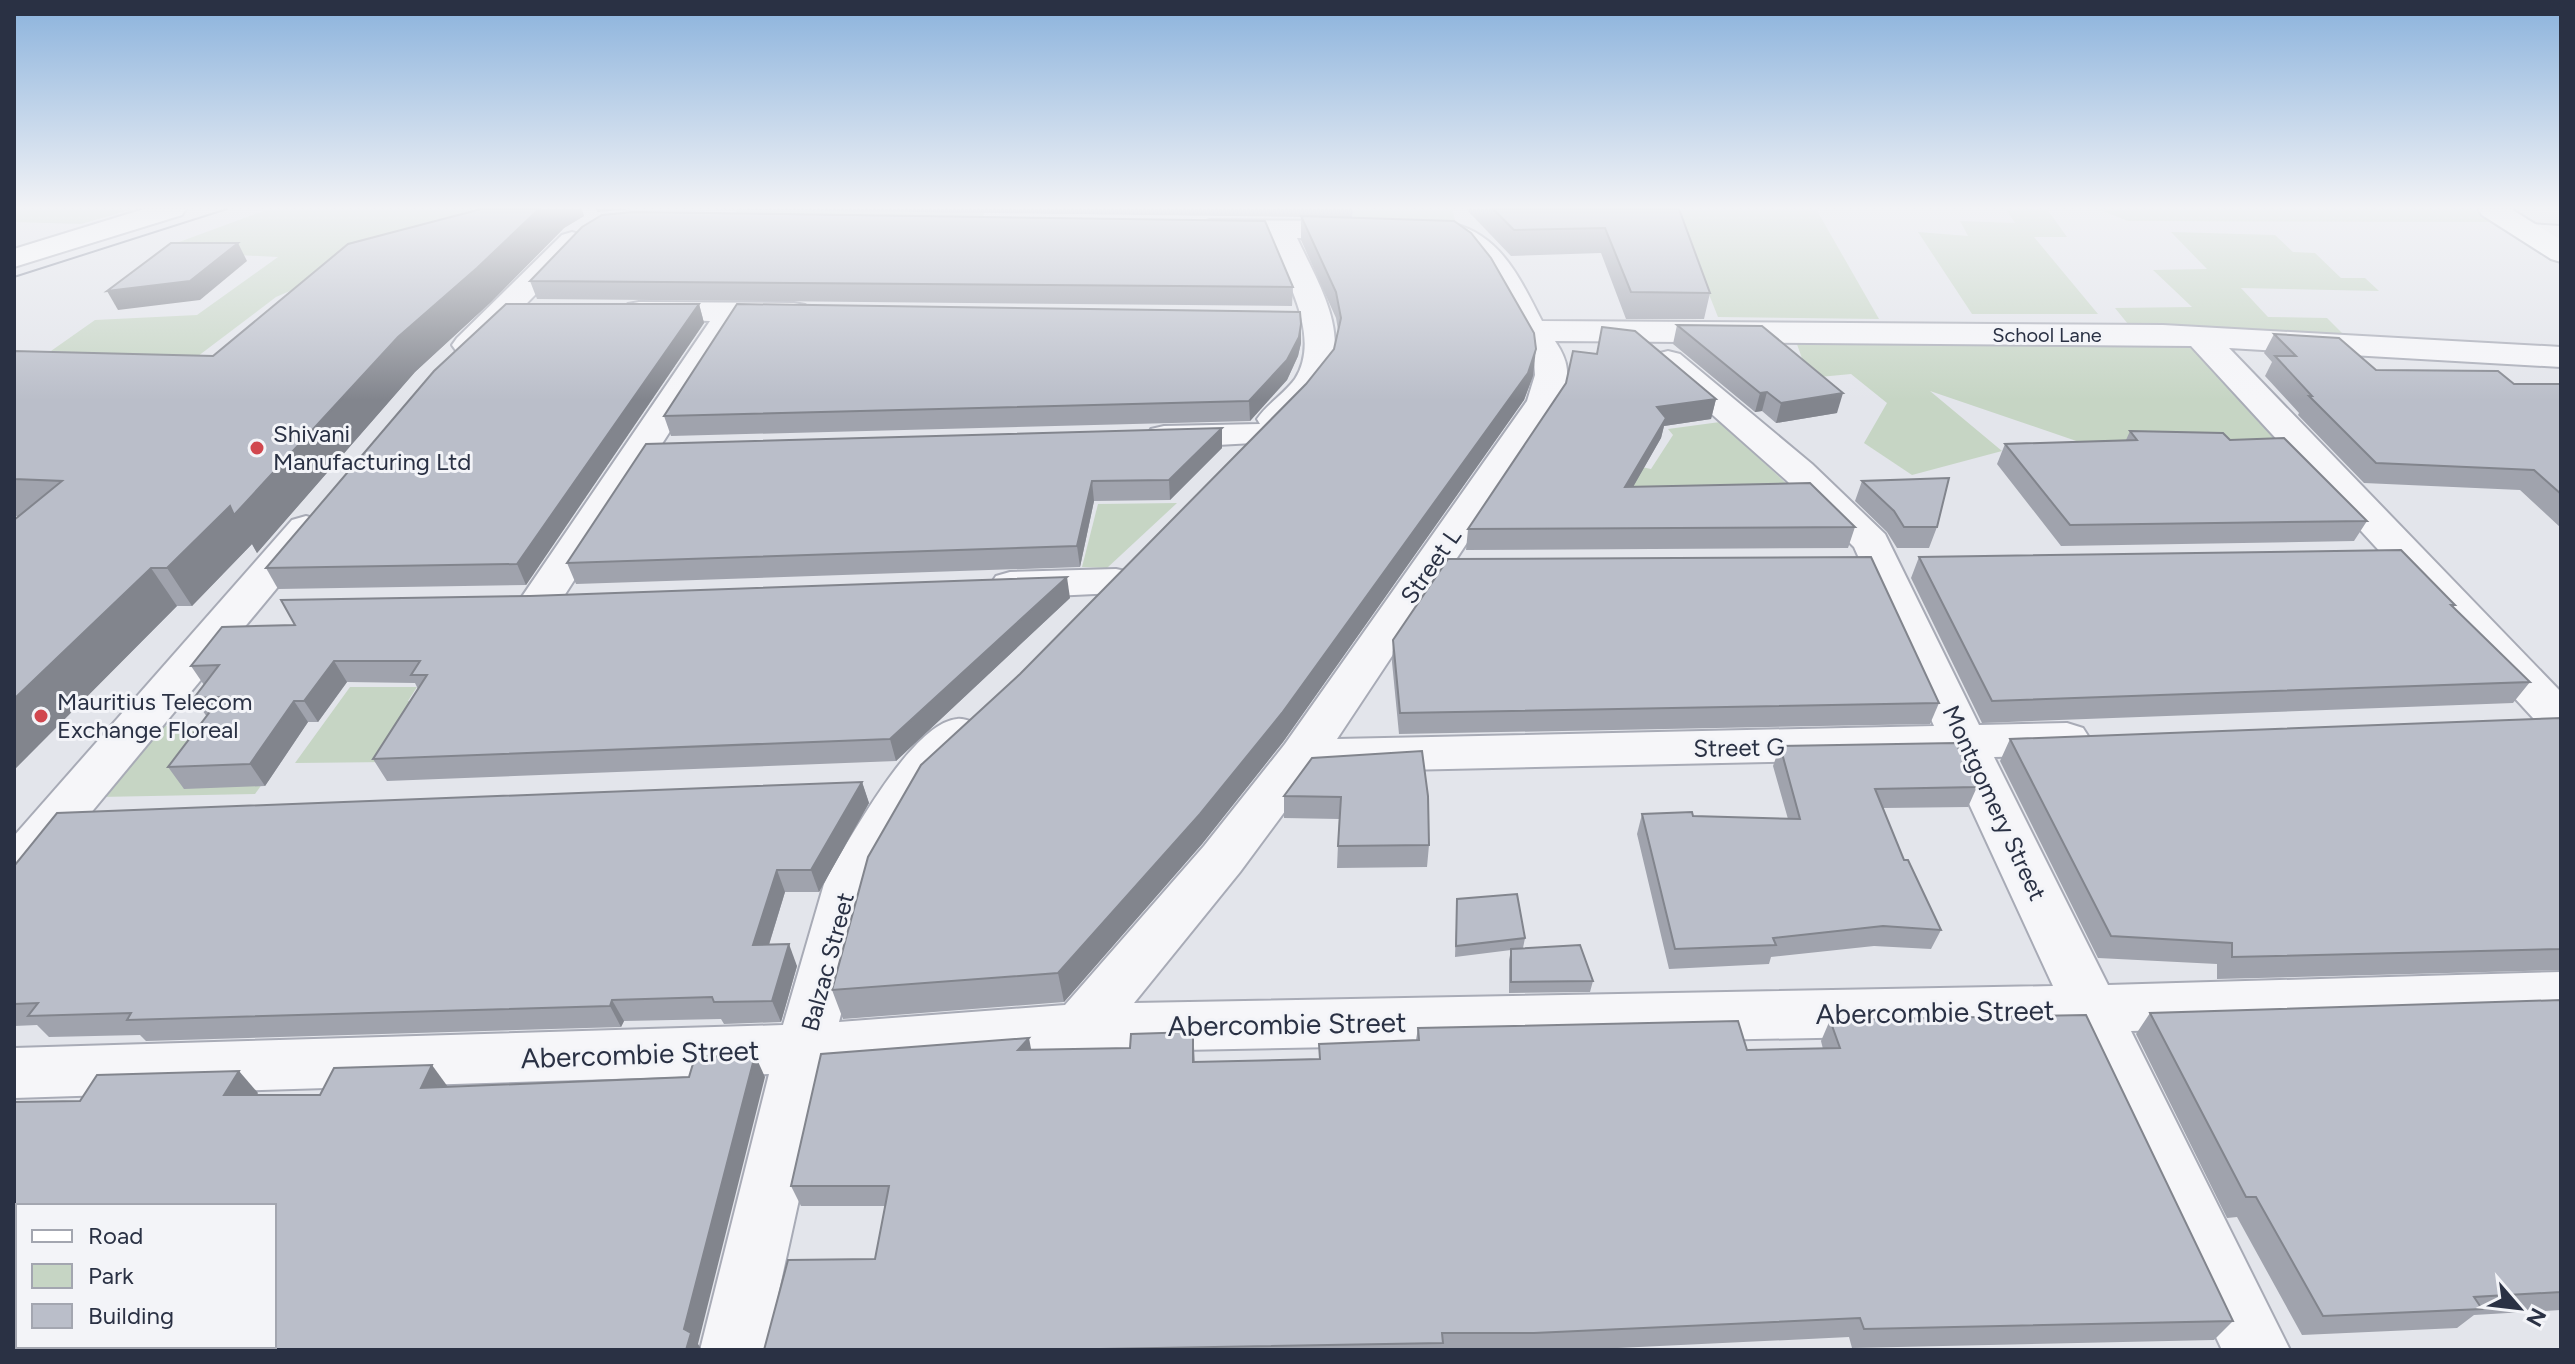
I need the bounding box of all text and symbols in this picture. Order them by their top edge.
street label: School Lane [1992,323,2102,347]
place label: Shivani Manufacturing Ltd [273,419,471,476]
marker: Shivani Manufacturing Ltd [248,439,266,457]
street label: Street L [1394,522,1467,609]
place label: Mauritius Telecom Exchange Floreal [57,687,252,744]
street label: Montgomery Street [1937,701,2052,905]
marker: Mauritius Telecom Exchange Floreal [32,707,50,725]
street label: Street G [1693,732,1785,763]
street label: Balzac Street [795,889,860,1034]
street label: Abercombie Street [1815,993,2055,1031]
street label: Abercombie Street [1167,1005,1407,1043]
street label: Abercombie Street [520,1033,760,1075]
legend [16,1204,276,1348]
text: Road [88,1221,143,1250]
text: Park [88,1261,134,1290]
north arrow [2479,1268,2559,1348]
text: Building [88,1301,174,1330]
text: N [2520,1303,2552,1331]

